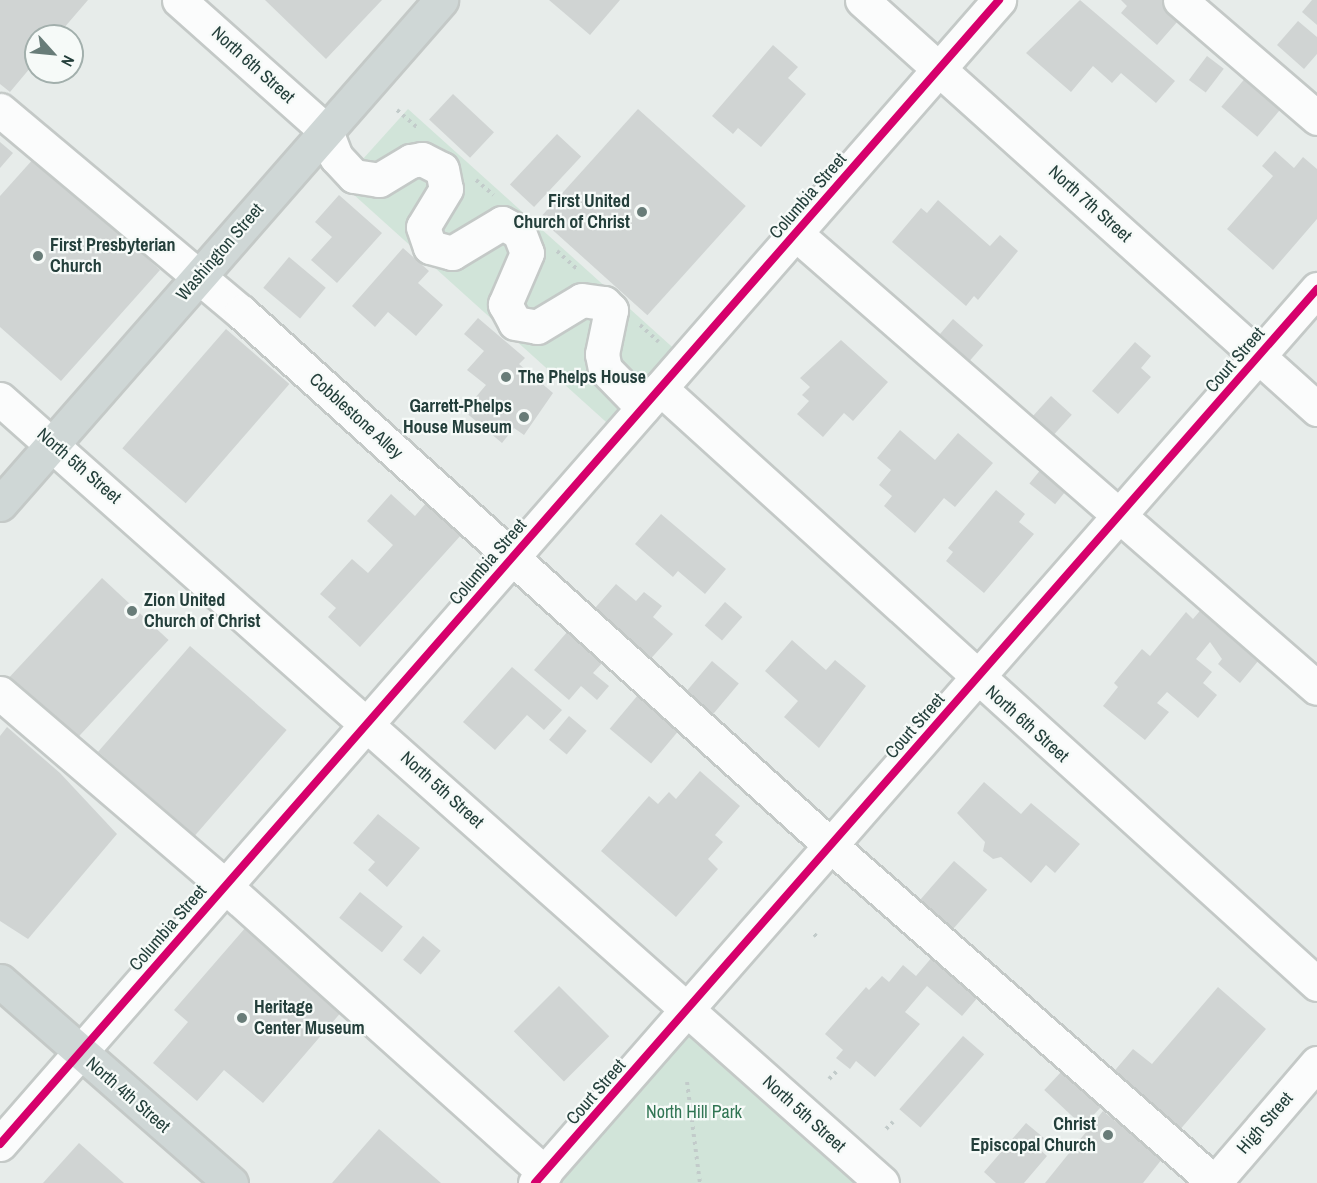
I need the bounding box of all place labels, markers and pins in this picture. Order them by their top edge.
place label: First United Church of Christ [514,191,630,234]
marker: First United Church of Christ [635,205,649,219]
place label: First Presbyterian Church [50,235,176,278]
marker: First Presbyterian Church [31,249,45,263]
place label: The Phelps House [518,366,646,388]
marker: The Phelps House [499,370,513,384]
place label: Garrett-Phelps House Museum [403,396,512,438]
marker: Garrett-Phelps House Museum [517,410,531,424]
place label: Zion United Church of Christ [144,590,260,632]
marker: Zion United Church of Christ [125,604,139,618]
place label: Heritage Center Museum [254,997,365,1040]
marker: Heritage Center Museum [235,1011,249,1025]
place label: Christ Episcopal Church [971,1114,1096,1156]
marker: Christ Episcopal Church [1101,1128,1115,1142]

